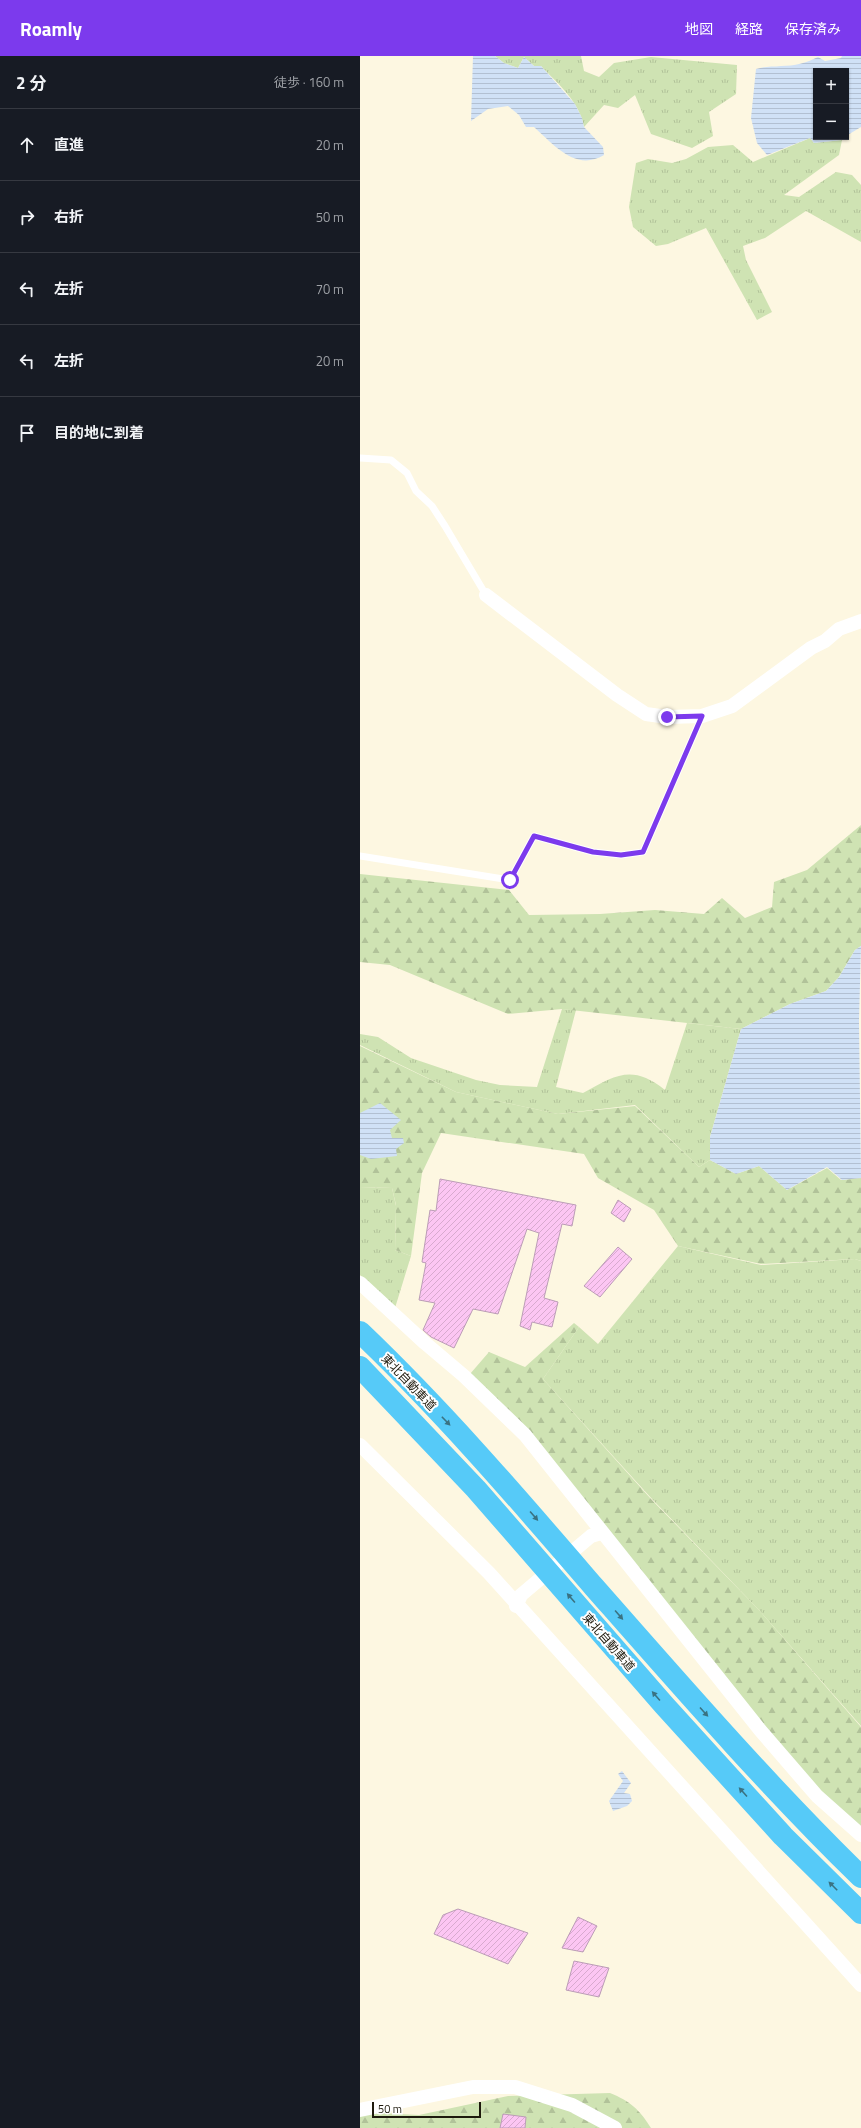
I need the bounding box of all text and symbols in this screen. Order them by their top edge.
text: Roamly [20,14,82,43]
text: 地図 [685,18,713,39]
text: 経路 [735,18,763,39]
text: 保存済み [785,18,841,39]
map controls [813,68,849,140]
button: + [813,68,849,104]
text: 2 分 [16,70,46,96]
text: 徒歩 · 160 m [274,72,344,92]
button: − [813,104,849,140]
text: 直進 [54,133,84,156]
icon: ahead [16,134,38,156]
text: 20 m [316,135,344,155]
text: 右折 [54,205,84,228]
icon: right [16,206,38,228]
text: 50 m [316,207,344,227]
text: 左折 [54,277,84,300]
icon: left [16,278,38,300]
text: 70 m [316,279,344,299]
text: 左折 [54,349,84,372]
icon: left [16,350,38,372]
text: 20 m [316,351,344,371]
text: 目的地に到着 [54,421,144,444]
icon: arrive [16,422,38,444]
route end [658,708,676,726]
route start [501,871,519,889]
street label: 東北自動車道 [377,1349,441,1415]
one-way arrow [441,1416,450,1425]
one-way arrow [529,1511,538,1522]
one-way arrow [566,1593,575,1603]
street label: 東北自動車道 [578,1609,640,1675]
one-way arrow [614,1609,623,1620]
one-way arrow [651,1691,661,1701]
one-way arrow [700,1707,709,1718]
one-way arrow [739,1788,748,1797]
one-way arrow [828,1881,838,1891]
scale bar [372,2100,481,2119]
text: 50 m [378,2101,402,2117]

